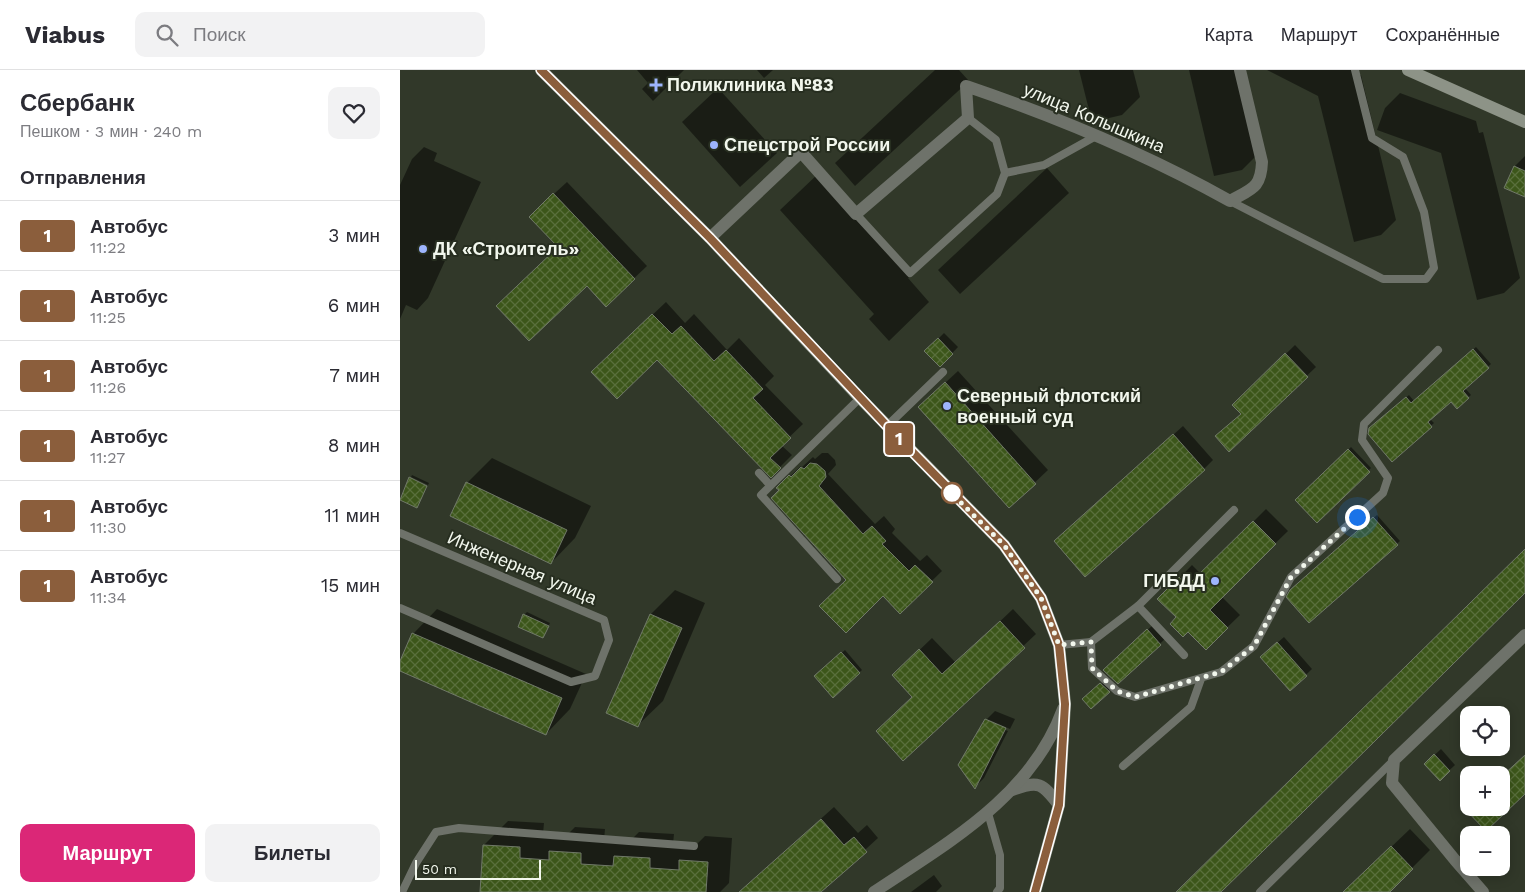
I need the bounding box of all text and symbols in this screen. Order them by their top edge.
search box [135,12,485,57]
text: Viabus [25,21,105,49]
icon: search [153,21,181,49]
text: Поиск [193,23,246,46]
text: Карта [1205,24,1253,45]
text: Маршрут [1281,24,1357,45]
text: Сохранённые [1385,24,1500,45]
place label: Поликлиника №83 [667,74,834,95]
marker: Поликлиника №83 [649,78,663,92]
street label: улица Колышкина [1020,78,1169,157]
button: heart [328,87,380,139]
text: Сбербанк [20,89,135,117]
text: Пешком · 3 мин · 240 m [20,122,202,141]
place label: Спецстрой России [724,134,890,155]
marker: Спецстрой России [708,139,720,151]
text: Отправления [20,166,146,189]
text: Автобус [90,215,168,238]
text: 3 мин [328,224,380,247]
text: 1 [44,225,51,246]
text: 11:22 [90,238,126,257]
place label: ДК «Строитель» [433,238,579,259]
marker: ДК «Строитель» [417,243,429,255]
text: Автобус [90,285,168,308]
text: 6 мин [328,294,380,317]
text: 1 [44,295,51,316]
text: 11:25 [90,308,126,327]
text: Автобус [90,355,168,378]
text: 7 мин [329,364,380,387]
text: 1 [44,365,51,386]
text: 11:26 [90,378,126,397]
place label: Северный флотский военный суд [957,385,1141,427]
marker: Северный флотский военный суд [941,400,953,412]
line badge: 1 [883,423,915,455]
text: Автобус [90,425,168,448]
text: 1 [895,428,903,449]
text: 8 мин [328,434,380,457]
text: 1 [44,435,51,456]
text: 11:27 [90,448,125,467]
unlabelled marker [941,482,963,504]
text: Автобус [90,495,168,518]
text: 11 мин [325,504,380,527]
text: 1 [44,505,51,526]
your location [1345,505,1370,530]
text: 11:30 [90,518,127,537]
street label: Инженерная улица [444,527,601,609]
text: Автобус [90,565,168,588]
place label: ГИБДД [1143,570,1205,591]
text: 15 мин [321,574,380,597]
text: 1 [44,575,51,596]
marker: ГИБДД [1209,575,1221,587]
text: 11:34 [90,588,126,607]
map controls [1460,706,1510,876]
button: locate [1460,706,1510,756]
button: + [1460,766,1510,816]
button: Маршрут [20,824,195,882]
button: Билеты [205,824,380,882]
button: − [1460,826,1510,876]
scale bar [415,857,541,880]
text: 50 m [422,861,457,877]

